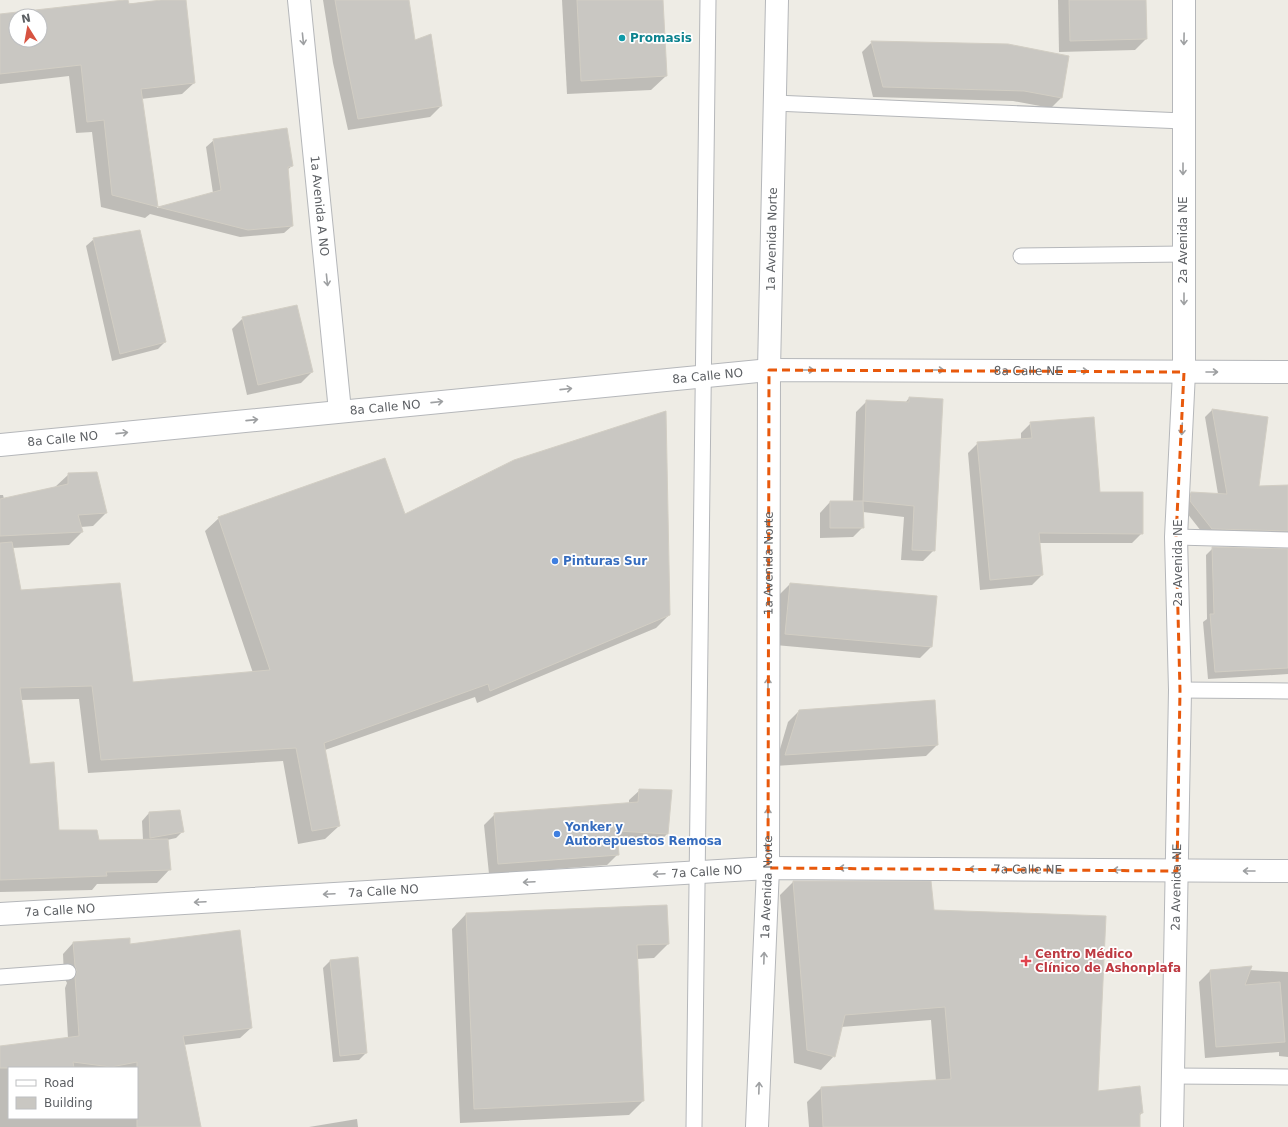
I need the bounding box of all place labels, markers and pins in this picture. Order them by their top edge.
place label: Promasis [630,31,692,45]
marker: Promasis [617,33,627,43]
place label: Pinturas Sur [563,554,647,568]
marker: Pinturas Sur [550,556,560,566]
place label: Yonker y Autorepuestos Remosa [564,820,722,848]
marker: Yonker y Autorepuestos Remosa [552,829,562,839]
place label: Centro Médico Clínico de Ashonplafa [1035,947,1181,975]
marker: Centro Médico Clínico de Ashonplafa [1020,955,1032,967]

